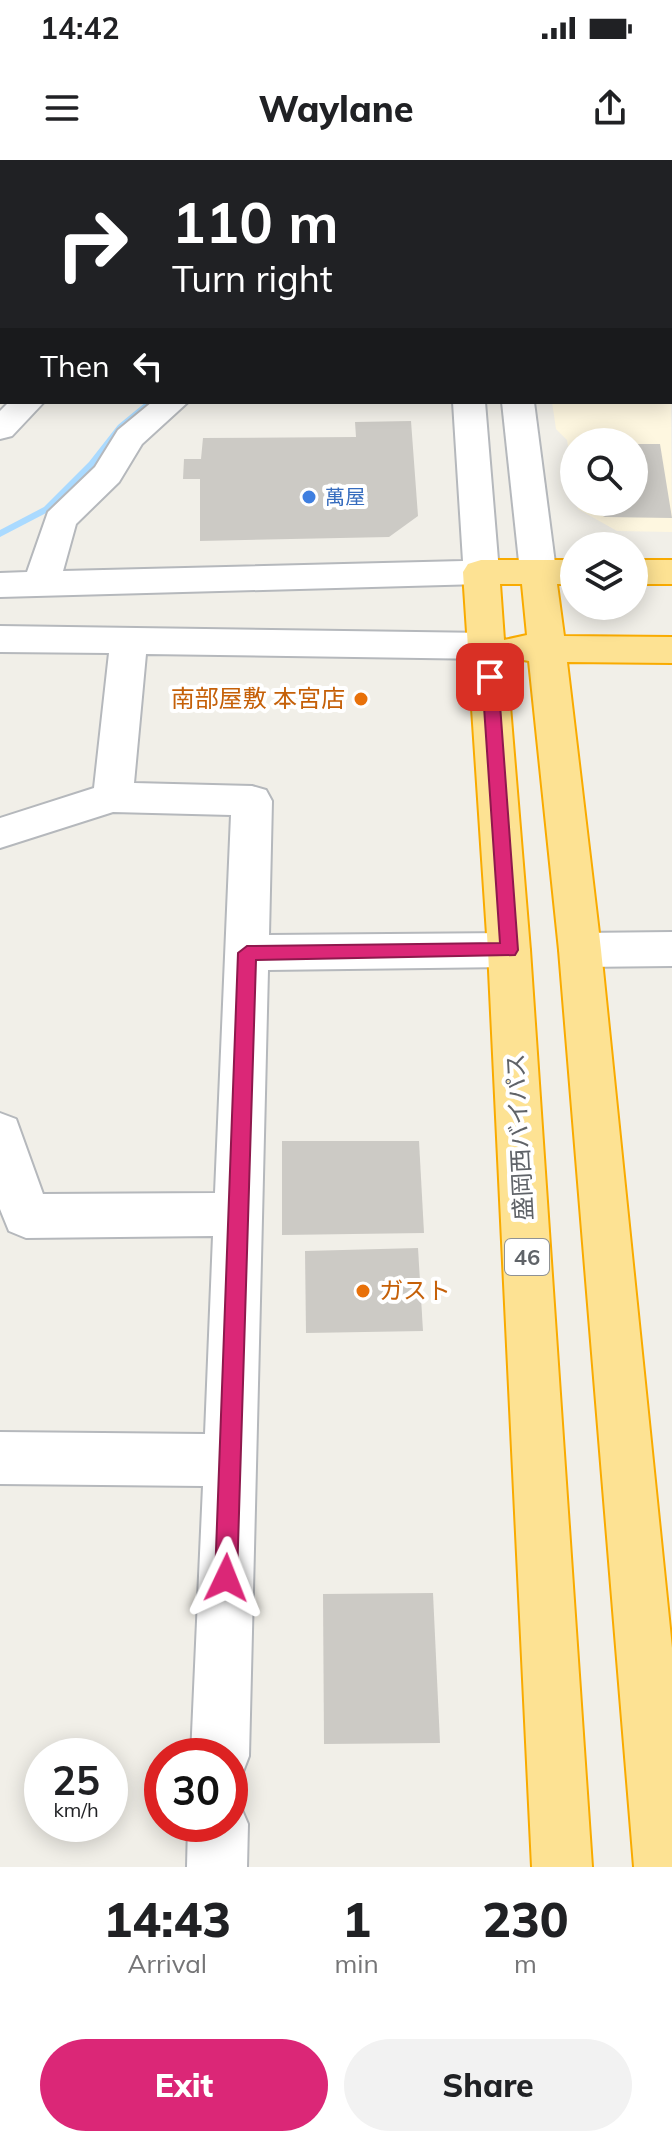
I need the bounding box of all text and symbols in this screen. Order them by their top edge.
text: 14:42 [40,9,119,47]
icon: menu [40,86,84,130]
text: Waylane [258,86,414,131]
icon: share [588,86,632,130]
text: 110 m [172,187,339,257]
icon: right [40,192,144,296]
text: Turn right [172,256,333,301]
icon: left [126,344,170,388]
text: Then [40,347,110,385]
map controls [560,428,648,620]
button: search [560,428,648,516]
place label: 萬屋 [325,484,365,509]
marker: 萬屋 [300,488,318,506]
button: layers [560,532,648,620]
pin [456,643,524,711]
icon: arrive [468,655,512,699]
place label: 南部屋敷 本宮店 [171,683,345,713]
marker: 南部屋敷 本宮店 [352,690,370,708]
street label: 盛岡西バイパス [500,1053,538,1221]
road number: 46 [505,1239,549,1275]
place label: ガスト [379,1275,451,1305]
marker: ガスト [354,1282,372,1300]
position arrow [184,1536,268,1620]
speed limit sign: 30 [144,1738,248,1842]
text: 25 [52,1755,100,1805]
text: km/h [53,1797,99,1822]
text: 14:43 [103,1889,231,1949]
text: 1 [342,1889,371,1949]
text: 230 [482,1889,569,1949]
text: Arrival [127,1947,207,1980]
text: min [335,1947,379,1980]
text: m [514,1947,537,1980]
button: Exit [40,2039,328,2131]
button: Share [344,2039,632,2131]

